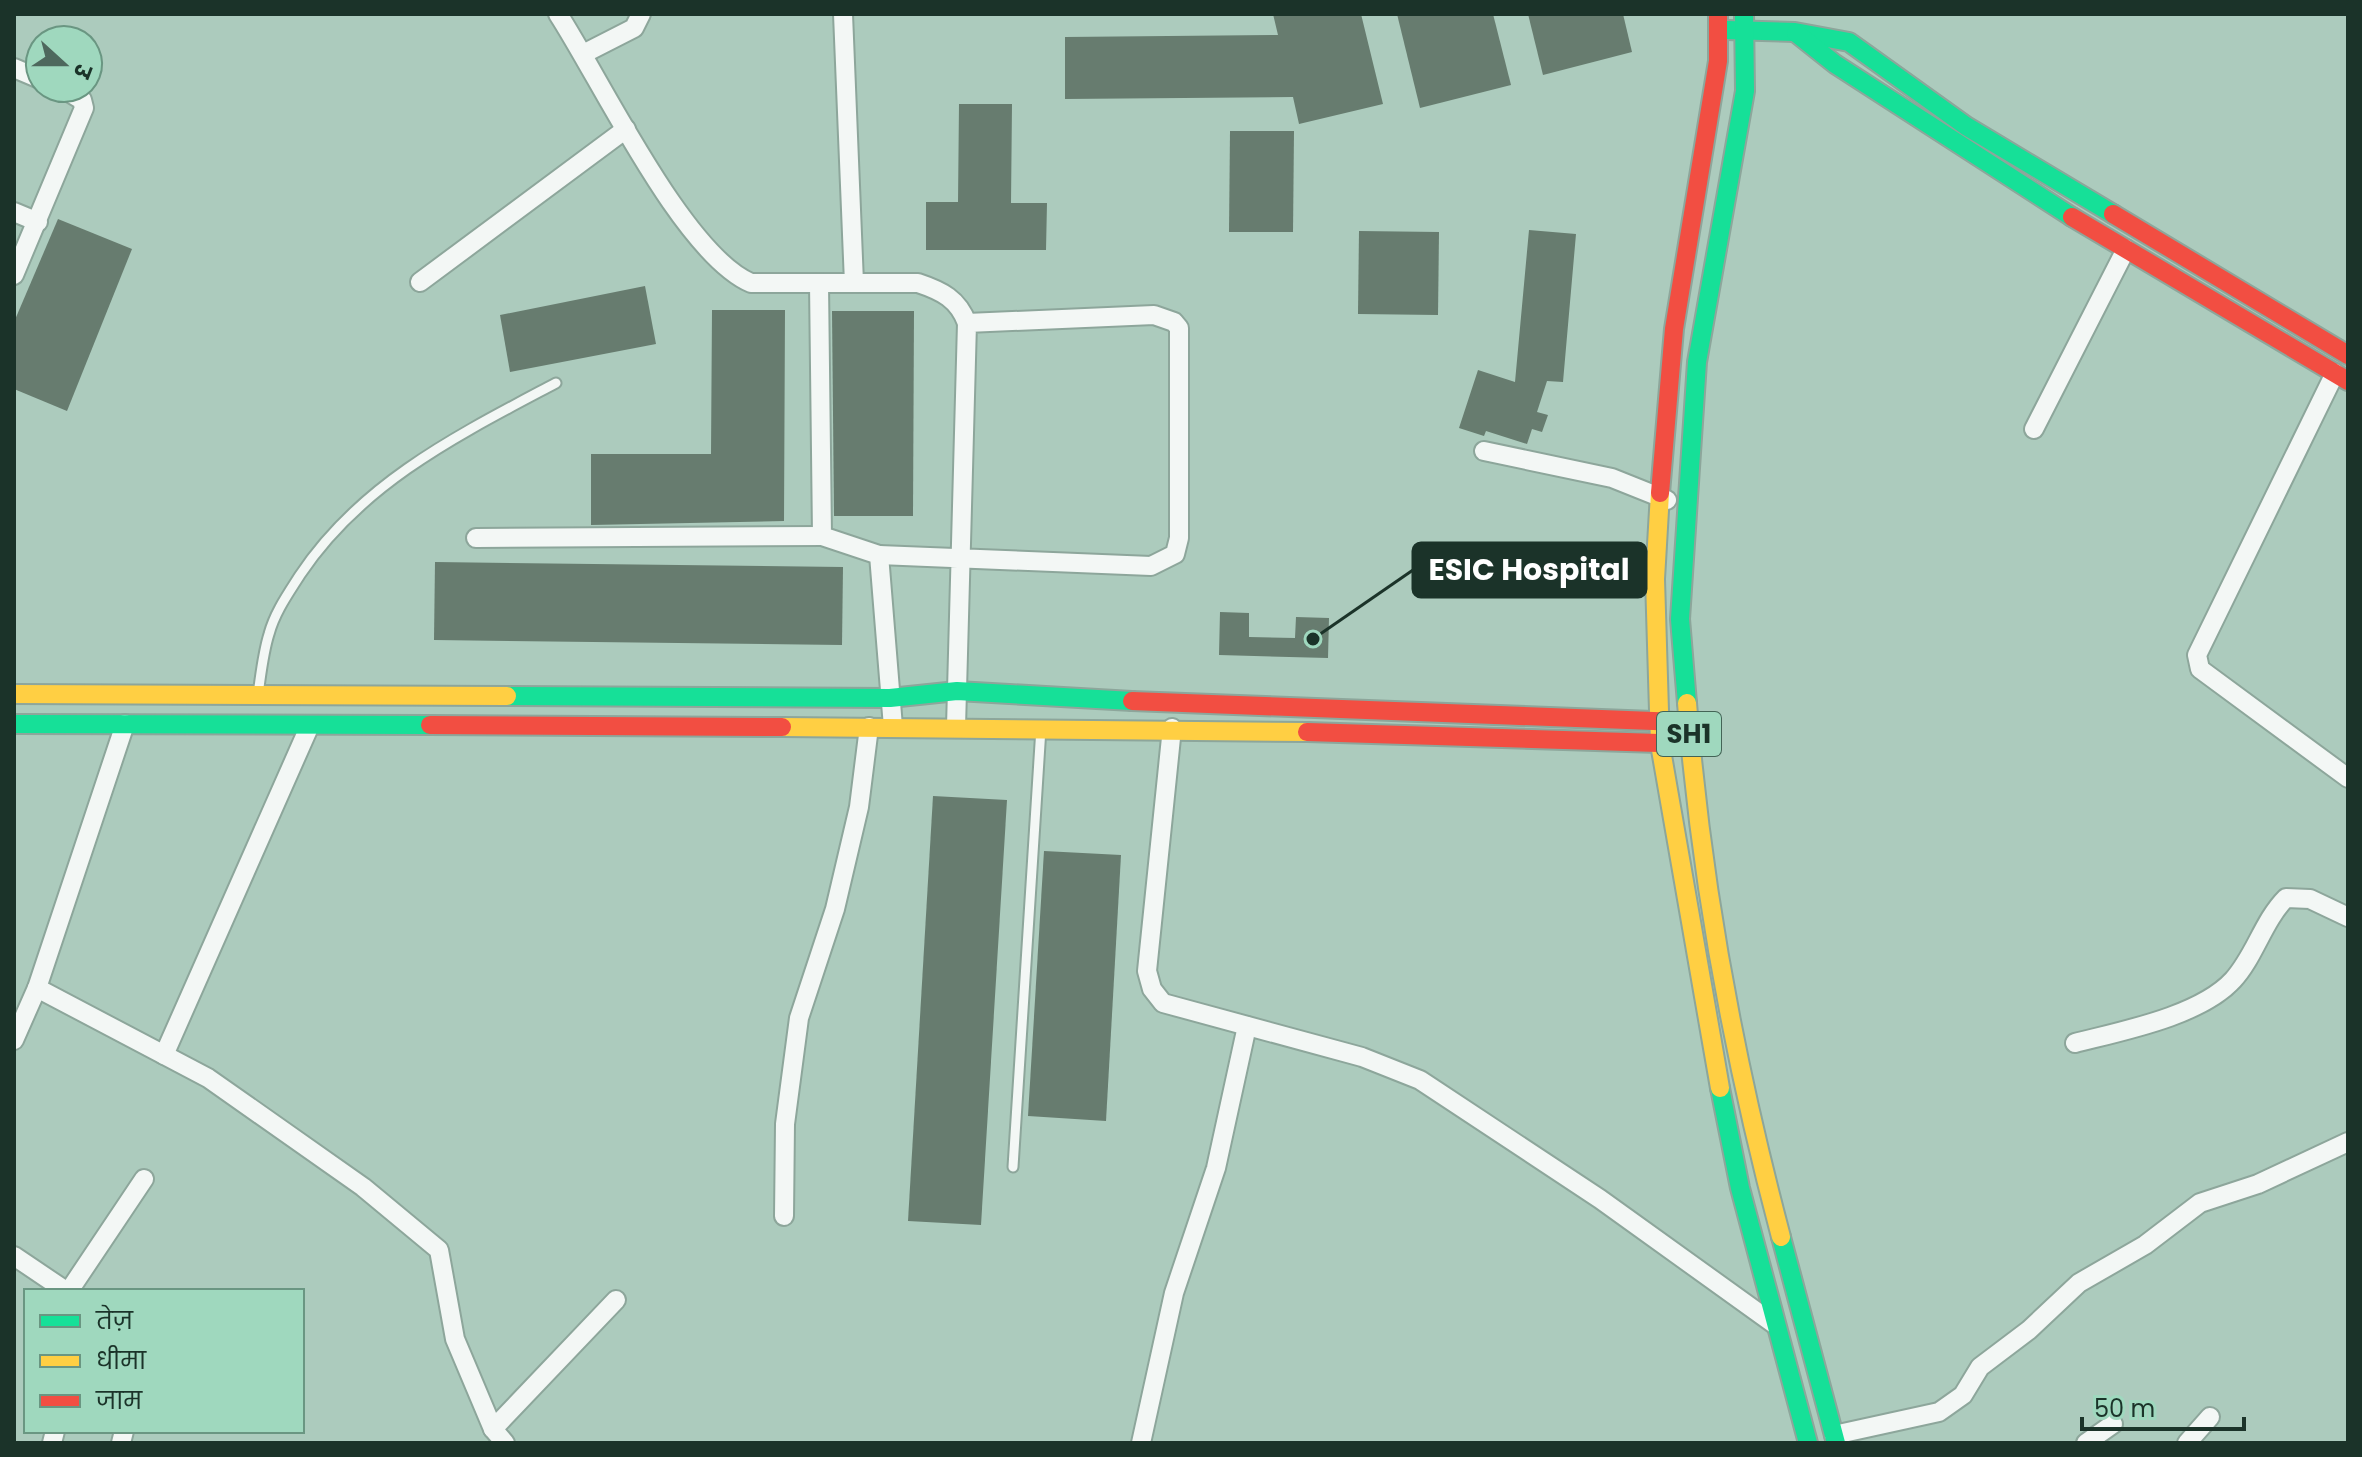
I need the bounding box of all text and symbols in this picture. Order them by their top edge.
north arrow [24,24,104,104]
text: उ [65,59,99,83]
callout: ESIC Hospital [1413,543,1646,597]
text: ESIC Hospital [1428,548,1630,591]
road number: SH1 [1657,712,1721,756]
legend [24,1289,304,1433]
text: तेज़ [95,1304,134,1337]
text: धीमा [96,1344,147,1377]
scale bar [2082,1381,2244,1431]
text: जाम [95,1384,143,1417]
text: 50 m [2094,1392,2155,1425]

